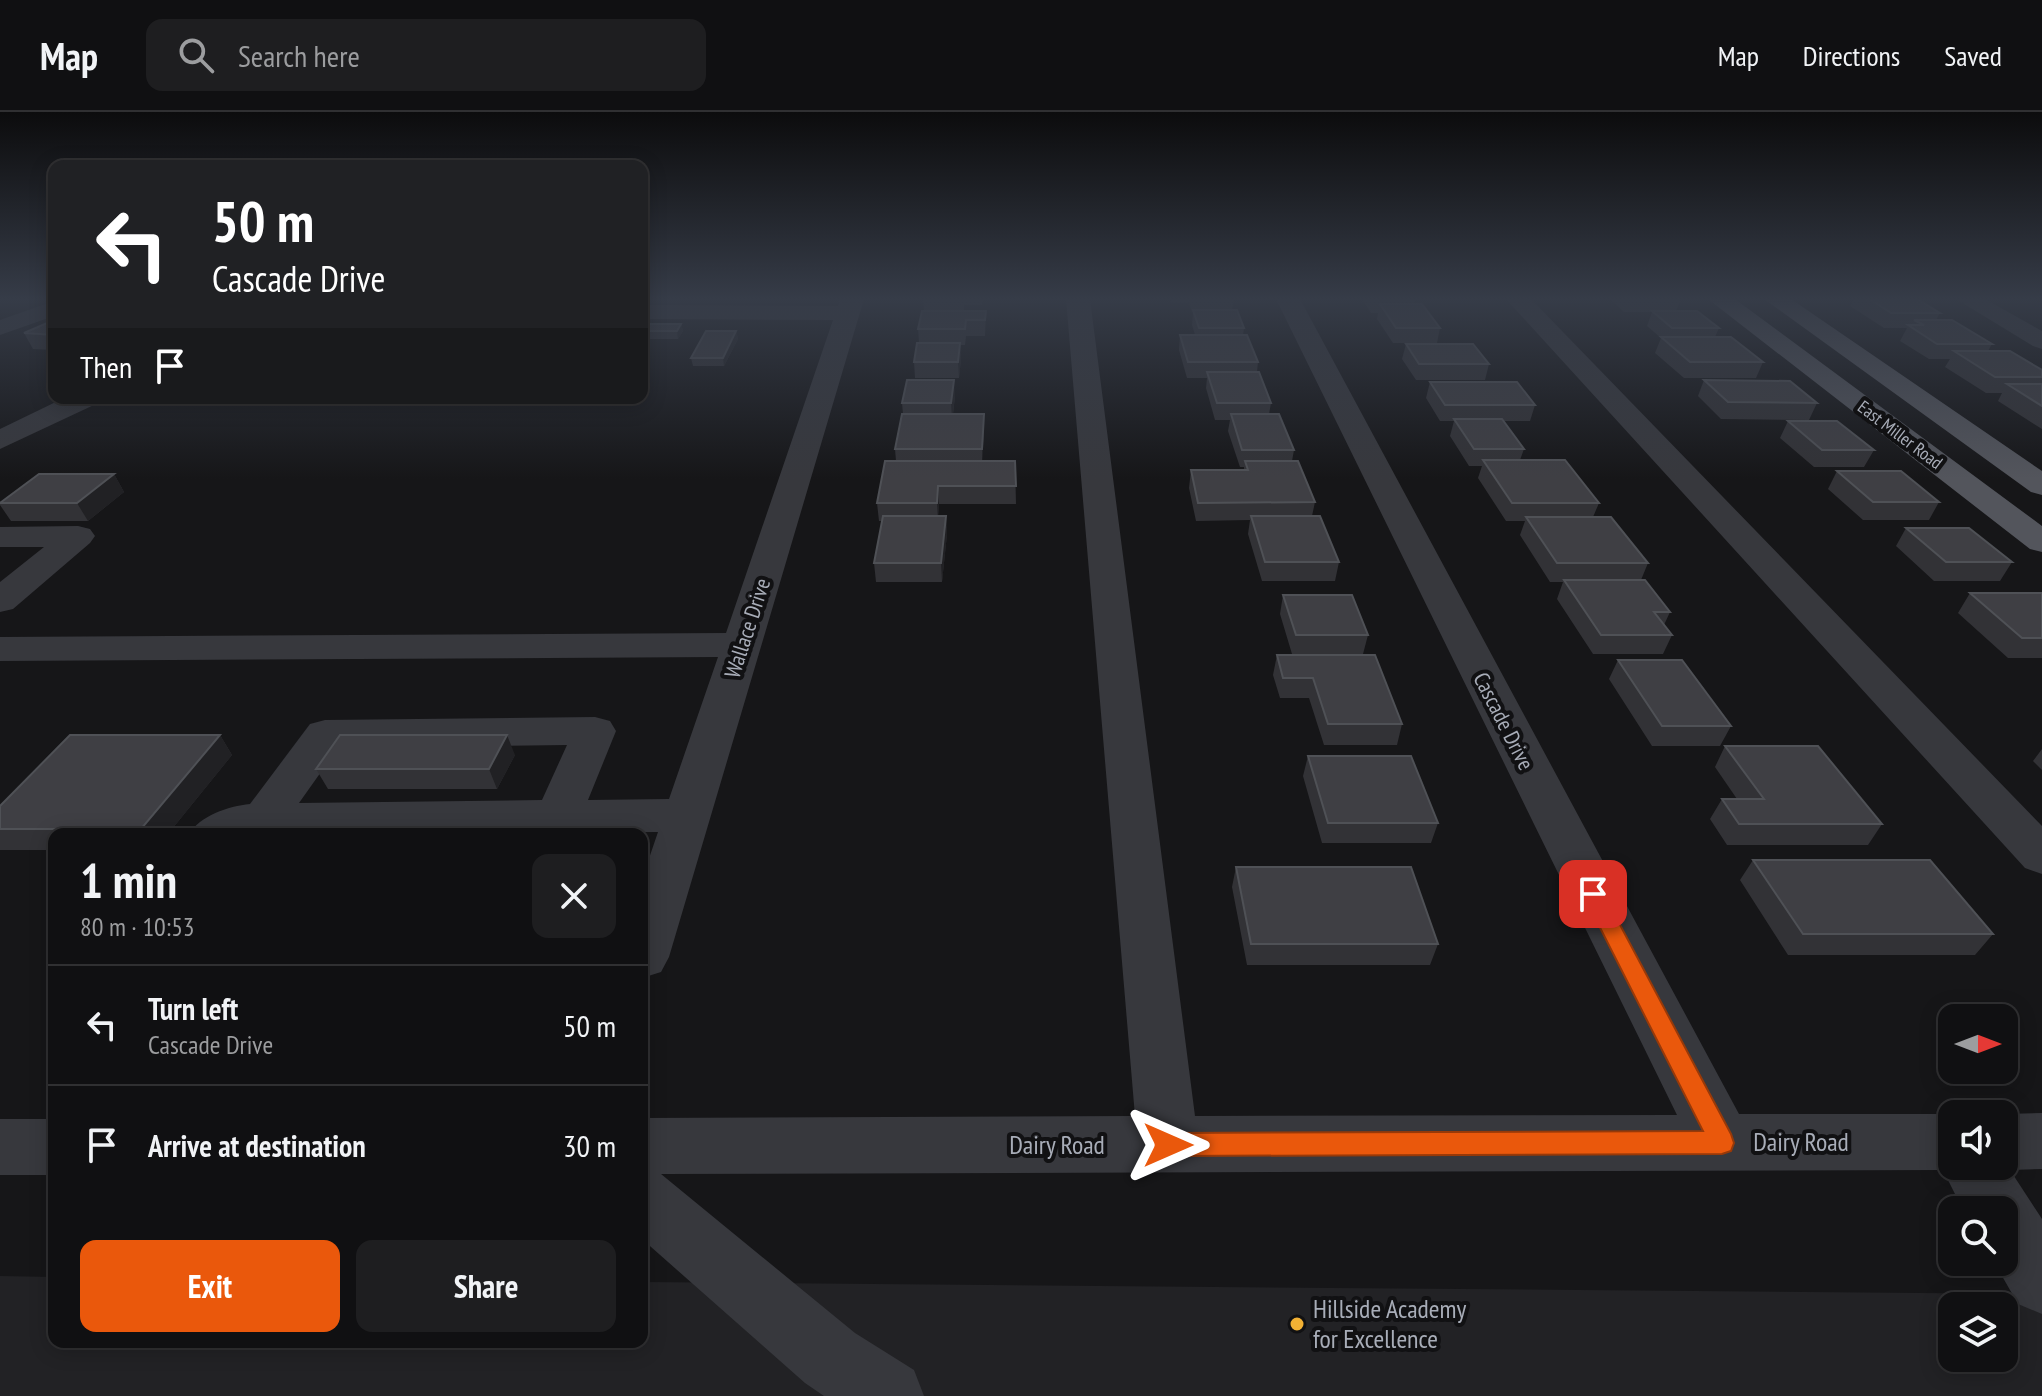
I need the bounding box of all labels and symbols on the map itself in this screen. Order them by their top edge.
street label: East Miller Road [1853,395,1947,474]
street label: Wallace Drive [718,575,776,681]
street label: Cascade Drive [1467,667,1541,775]
pin [1559,860,1627,928]
north arrow [1938,1004,2018,1084]
position arrow [1126,1103,1210,1187]
street label: Dairy Road [1753,1125,1849,1158]
street label: Dairy Road [1009,1128,1105,1161]
place label: Hillside Academy for Excellence [1313,1292,1467,1355]
marker: Hillside Academy for Excellence [1288,1315,1306,1333]

